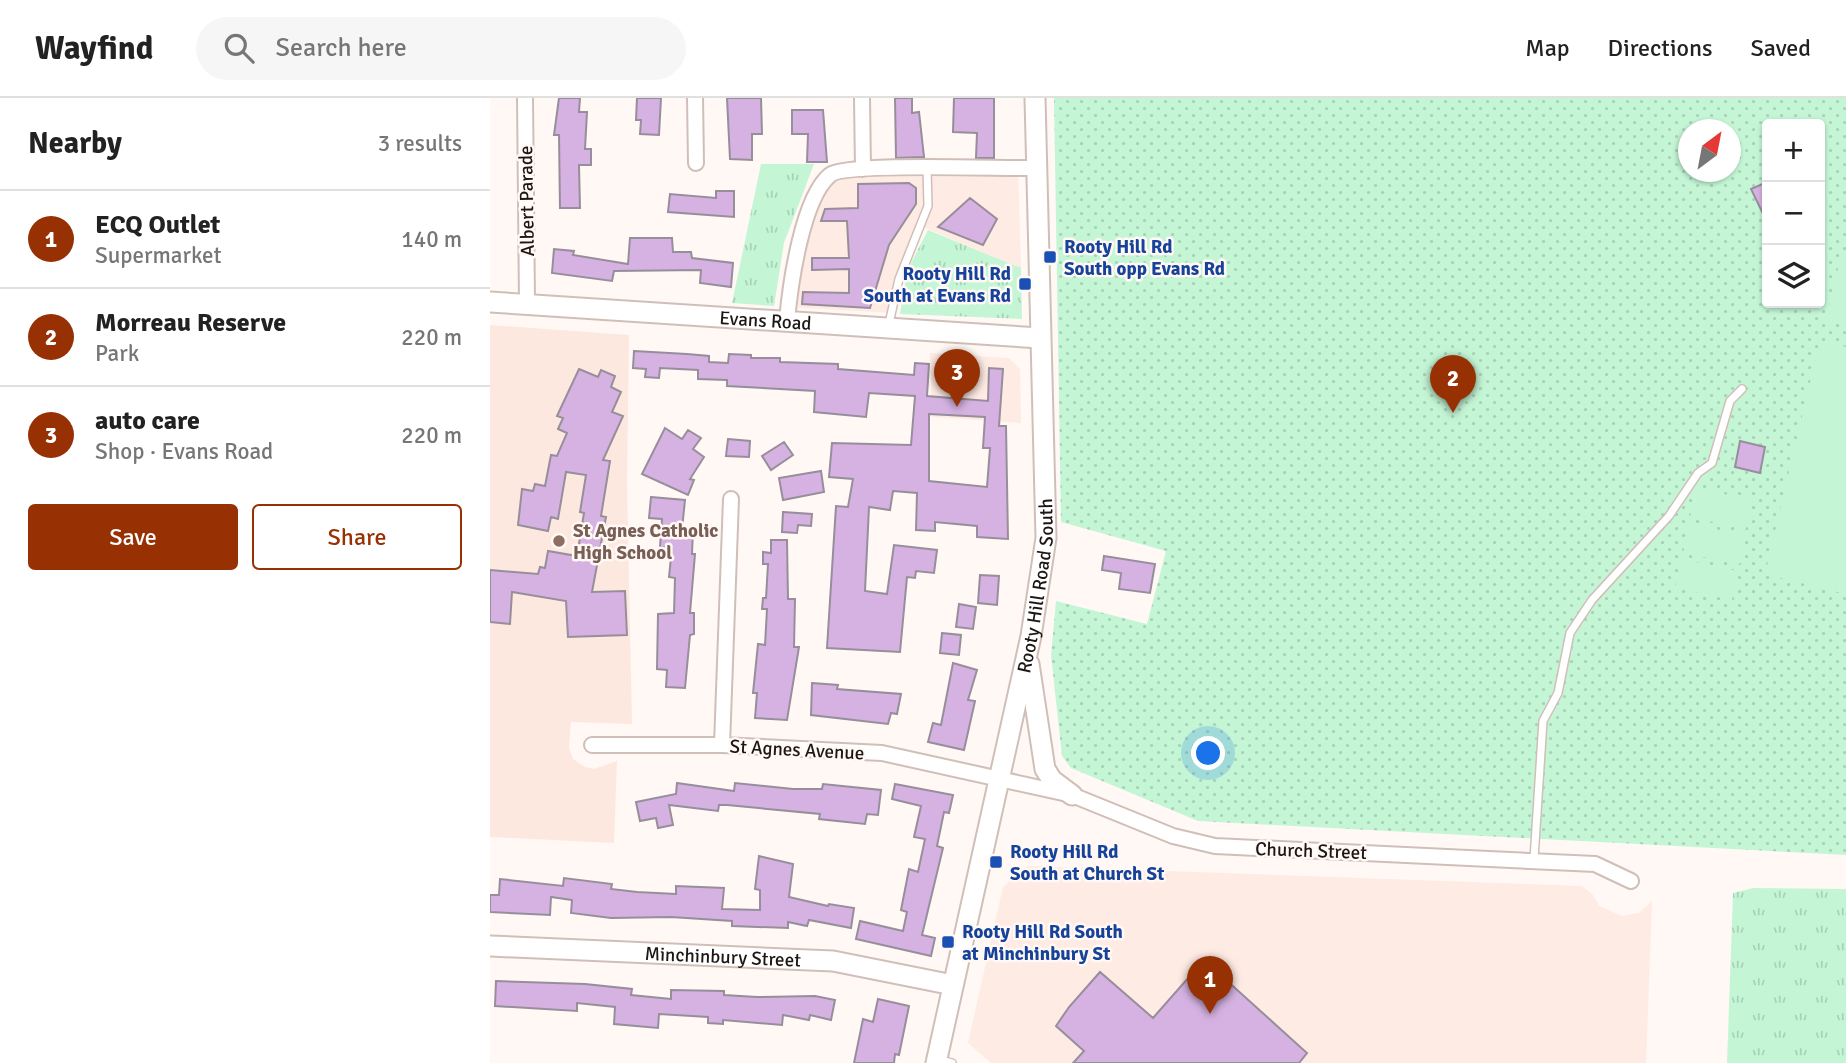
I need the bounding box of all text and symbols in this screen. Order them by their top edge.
search box [196,17,686,80]
text: Wayfind [35,28,154,69]
icon: search [220,29,258,67]
text: Search here [276,32,407,64]
text: Map [1525,33,1570,63]
text: Directions [1608,33,1713,63]
text: Saved [1751,33,1811,63]
north arrow [1678,119,1741,182]
map controls [1762,119,1825,308]
button: + [1762,119,1825,182]
text: Nearby [28,125,122,162]
text: 3 results [378,129,462,158]
street label: Albert Parade [514,145,540,257]
button: − [1762,182,1825,245]
text: ECQ Outlet [95,209,220,241]
text: 1 [45,225,57,254]
text: 140 m [401,225,462,254]
place label: Rooty Hill Rd South opp Evans Rd [1064,235,1225,281]
text: Supermarket [95,241,222,270]
button: layers [1762,245,1825,308]
marker: Rooty Hill Rd South opp Evans Rd [1042,249,1058,265]
place label: Rooty Hill Rd South at Evans Rd [864,262,1011,308]
marker: Rooty Hill Rd South at Evans Rd [1017,276,1033,292]
street label: Evans Road [718,306,812,336]
text: Morreau Reserve [95,307,286,339]
text: 2 [45,323,57,352]
text: 220 m [401,323,462,352]
text: Park [95,339,139,368]
pin: 3 [934,349,980,407]
pin: 2 [1430,355,1476,413]
text: auto care [95,405,200,437]
text: 3 [45,421,57,450]
text: 220 m [401,421,462,450]
text: Shop · Evans Road [95,437,273,466]
street label: Rooty Hill Road South [1012,498,1059,676]
button: Save [28,504,238,570]
button: Share [252,504,462,570]
place label: St Agnes Catholic High School [573,519,718,565]
marker: St Agnes Catholic High School [551,533,567,549]
street label: St Agnes Avenue [729,734,865,766]
your location [1191,736,1225,770]
street label: Church Street [1255,837,1368,865]
place label: Rooty Hill Rd South at Church St [1010,840,1164,886]
marker: Rooty Hill Rd South at Church St [988,854,1004,870]
place label: Rooty Hill Rd South at Minchinbury St [962,920,1123,966]
marker: Rooty Hill Rd South at Minchinbury St [940,934,956,950]
street label: Minchinbury Street [644,942,802,973]
pin: 1 [1187,956,1233,1014]

